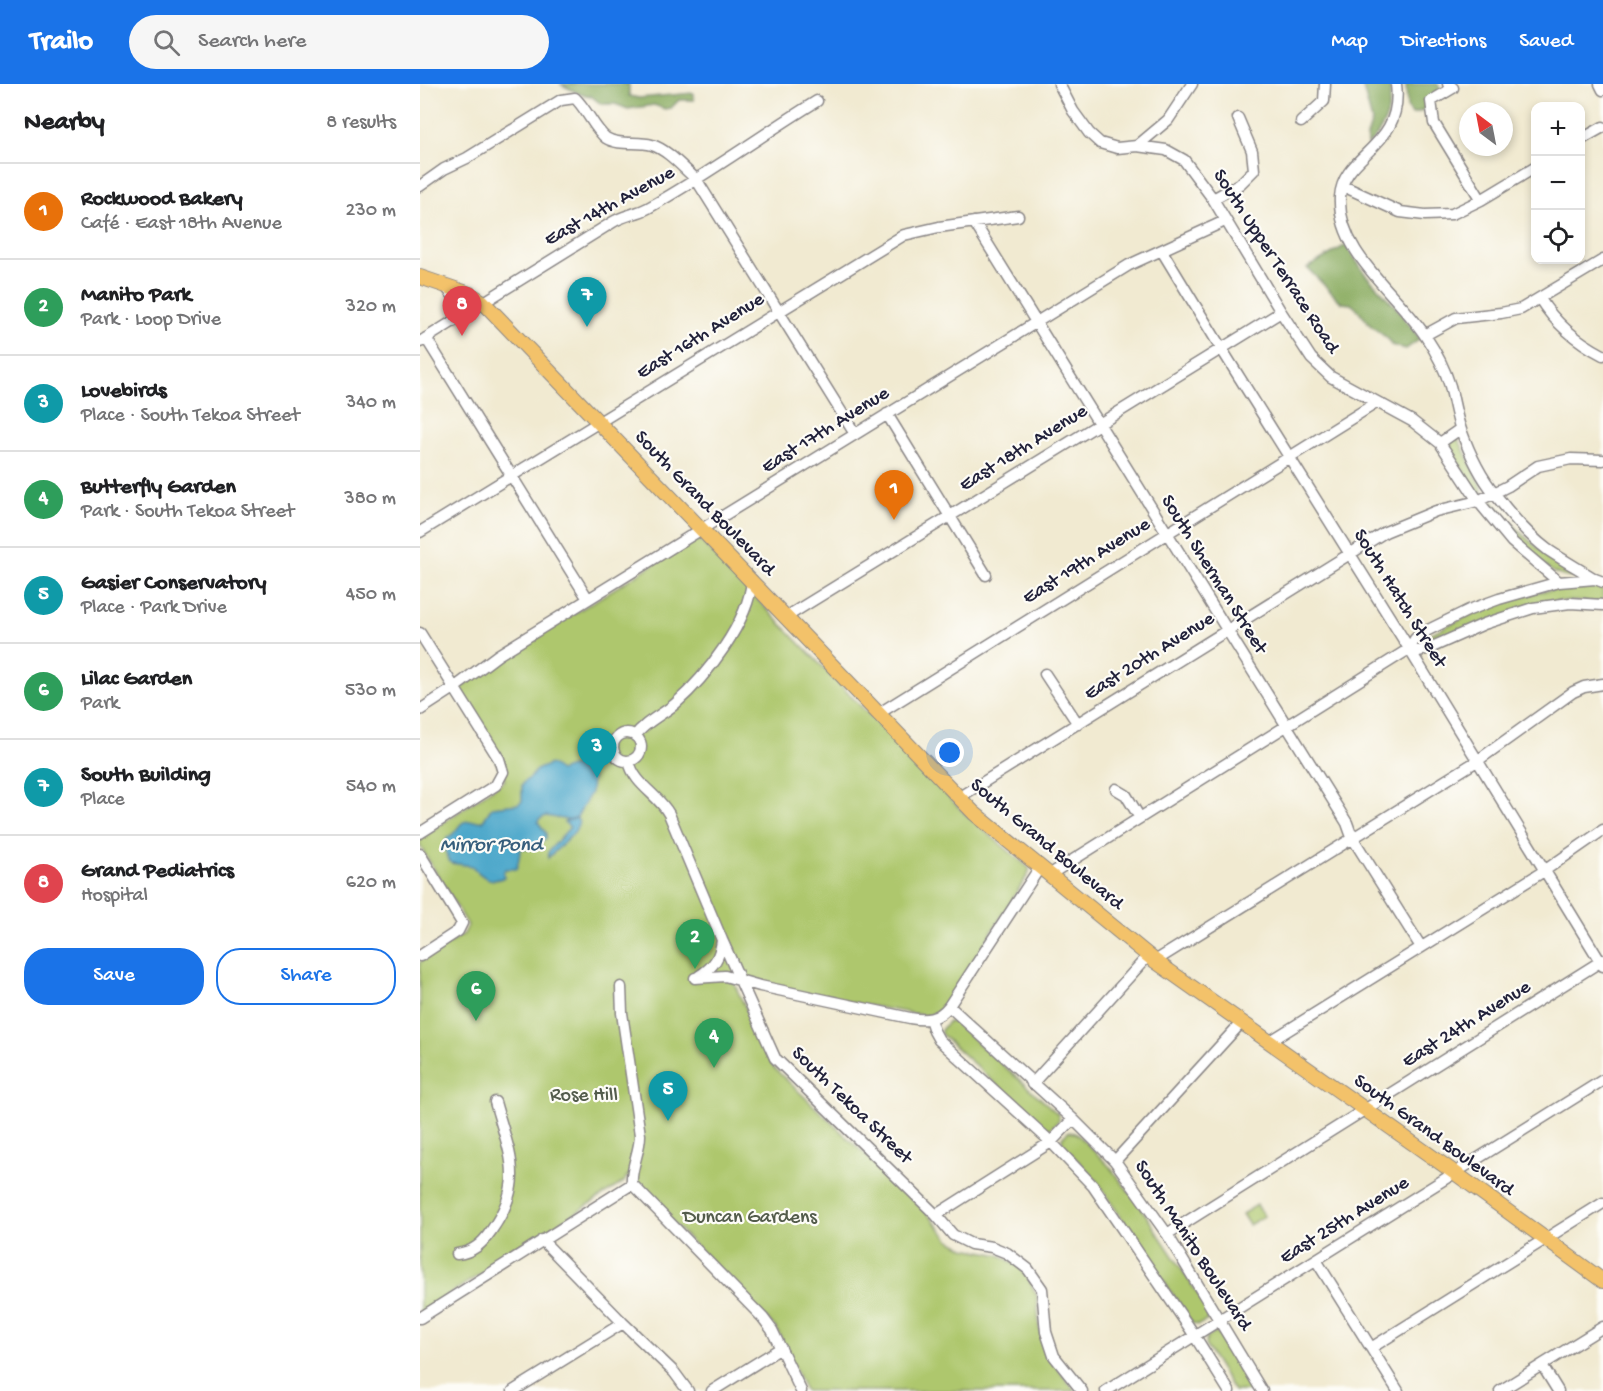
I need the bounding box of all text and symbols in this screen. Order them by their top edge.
search box [129,15,549,69]
text: Trailo [30,26,93,59]
icon: search [150,26,183,59]
text: Search here [198,29,306,55]
text: Map [1331,30,1368,55]
text: Directions [1401,30,1486,55]
text: Saved [1519,30,1573,55]
north arrow [1459,102,1513,156]
map controls [1531,102,1585,264]
button: + [1531,102,1585,156]
text: Nearby [24,108,105,139]
text: 8 results [326,112,396,135]
button: − [1531,156,1585,210]
street label: East 14th Avenue [541,161,680,252]
street label: South Upper Terrace Road [1207,166,1344,360]
text: Rockwood Bakery [81,187,242,213]
text: 1 [39,200,48,223]
text: 230 m [346,200,396,223]
button: locate [1531,210,1585,264]
text: Café · East 18th Avenue [81,213,282,236]
pin: 7 [568,278,606,327]
text: Manito Park [81,283,191,309]
pin: 8 [442,286,482,336]
street label: East 16th Avenue [633,288,769,385]
text: 2 [39,296,48,319]
text: 320 m [346,296,396,319]
text: Park · Loop Drive [81,309,221,332]
text: Lovebirds [81,379,167,405]
street label: East 17th Avenue [758,382,895,479]
text: 3 [38,392,49,415]
text: 340 m [346,392,396,415]
street label: East 18th Avenue [956,400,1093,498]
text: Place · South Tekoa Street [81,405,300,428]
street label: South Grand Boulevard [629,427,781,583]
pin: 1 [874,470,914,520]
text: Butterfly Garden [81,475,236,501]
text: 4 [39,488,48,511]
text: 380 m [344,488,396,511]
street label: South Sherman Street [1155,491,1272,660]
text: Park · South Tekoa Street [81,501,294,524]
street label: East 19th Avenue [1019,513,1155,610]
street label: South Hatch Street [1347,525,1452,674]
text: Gasier Conservatory [81,571,266,597]
text: 5 [38,584,49,607]
text: 450 m [346,584,396,607]
text: Place · Park Drive [81,597,227,620]
street label: East 20th Avenue [1081,607,1220,706]
text: Lilac Garden [81,667,192,693]
text: 6 [38,680,49,703]
text: 530 m [345,680,396,703]
text: Park [81,693,119,716]
pin: 3 [578,728,616,778]
your location [935,738,964,767]
text: South Building [81,763,211,789]
street label: South Grand Boulevard [965,774,1129,917]
text: 7 [38,776,49,799]
text: 540 m [346,776,396,799]
text: Place [81,789,125,812]
water label: Mirror Pond [440,834,545,859]
text: Grand Pediatrics [81,859,234,885]
text: 8 [38,872,49,895]
text: 620 m [346,872,396,895]
text: Hospital [81,885,148,908]
pin: 2 [676,920,714,969]
button: Save [24,948,204,1005]
button: Share [216,948,396,1005]
pin: 6 [456,972,496,1021]
street label: East 24th Avenue [1399,976,1536,1074]
pin: 4 [694,1018,734,1068]
street label: South Tekoa Street [786,1042,918,1171]
street label: South Grand Boulevard [1348,1070,1520,1203]
pin: 5 [648,1072,688,1121]
park label: Rose Hill [550,1085,618,1108]
street label: South Manito Boulevard [1128,1157,1257,1337]
street label: East 25th Avenue [1276,1172,1414,1270]
park label: Duncan Gardens [681,1207,818,1230]

